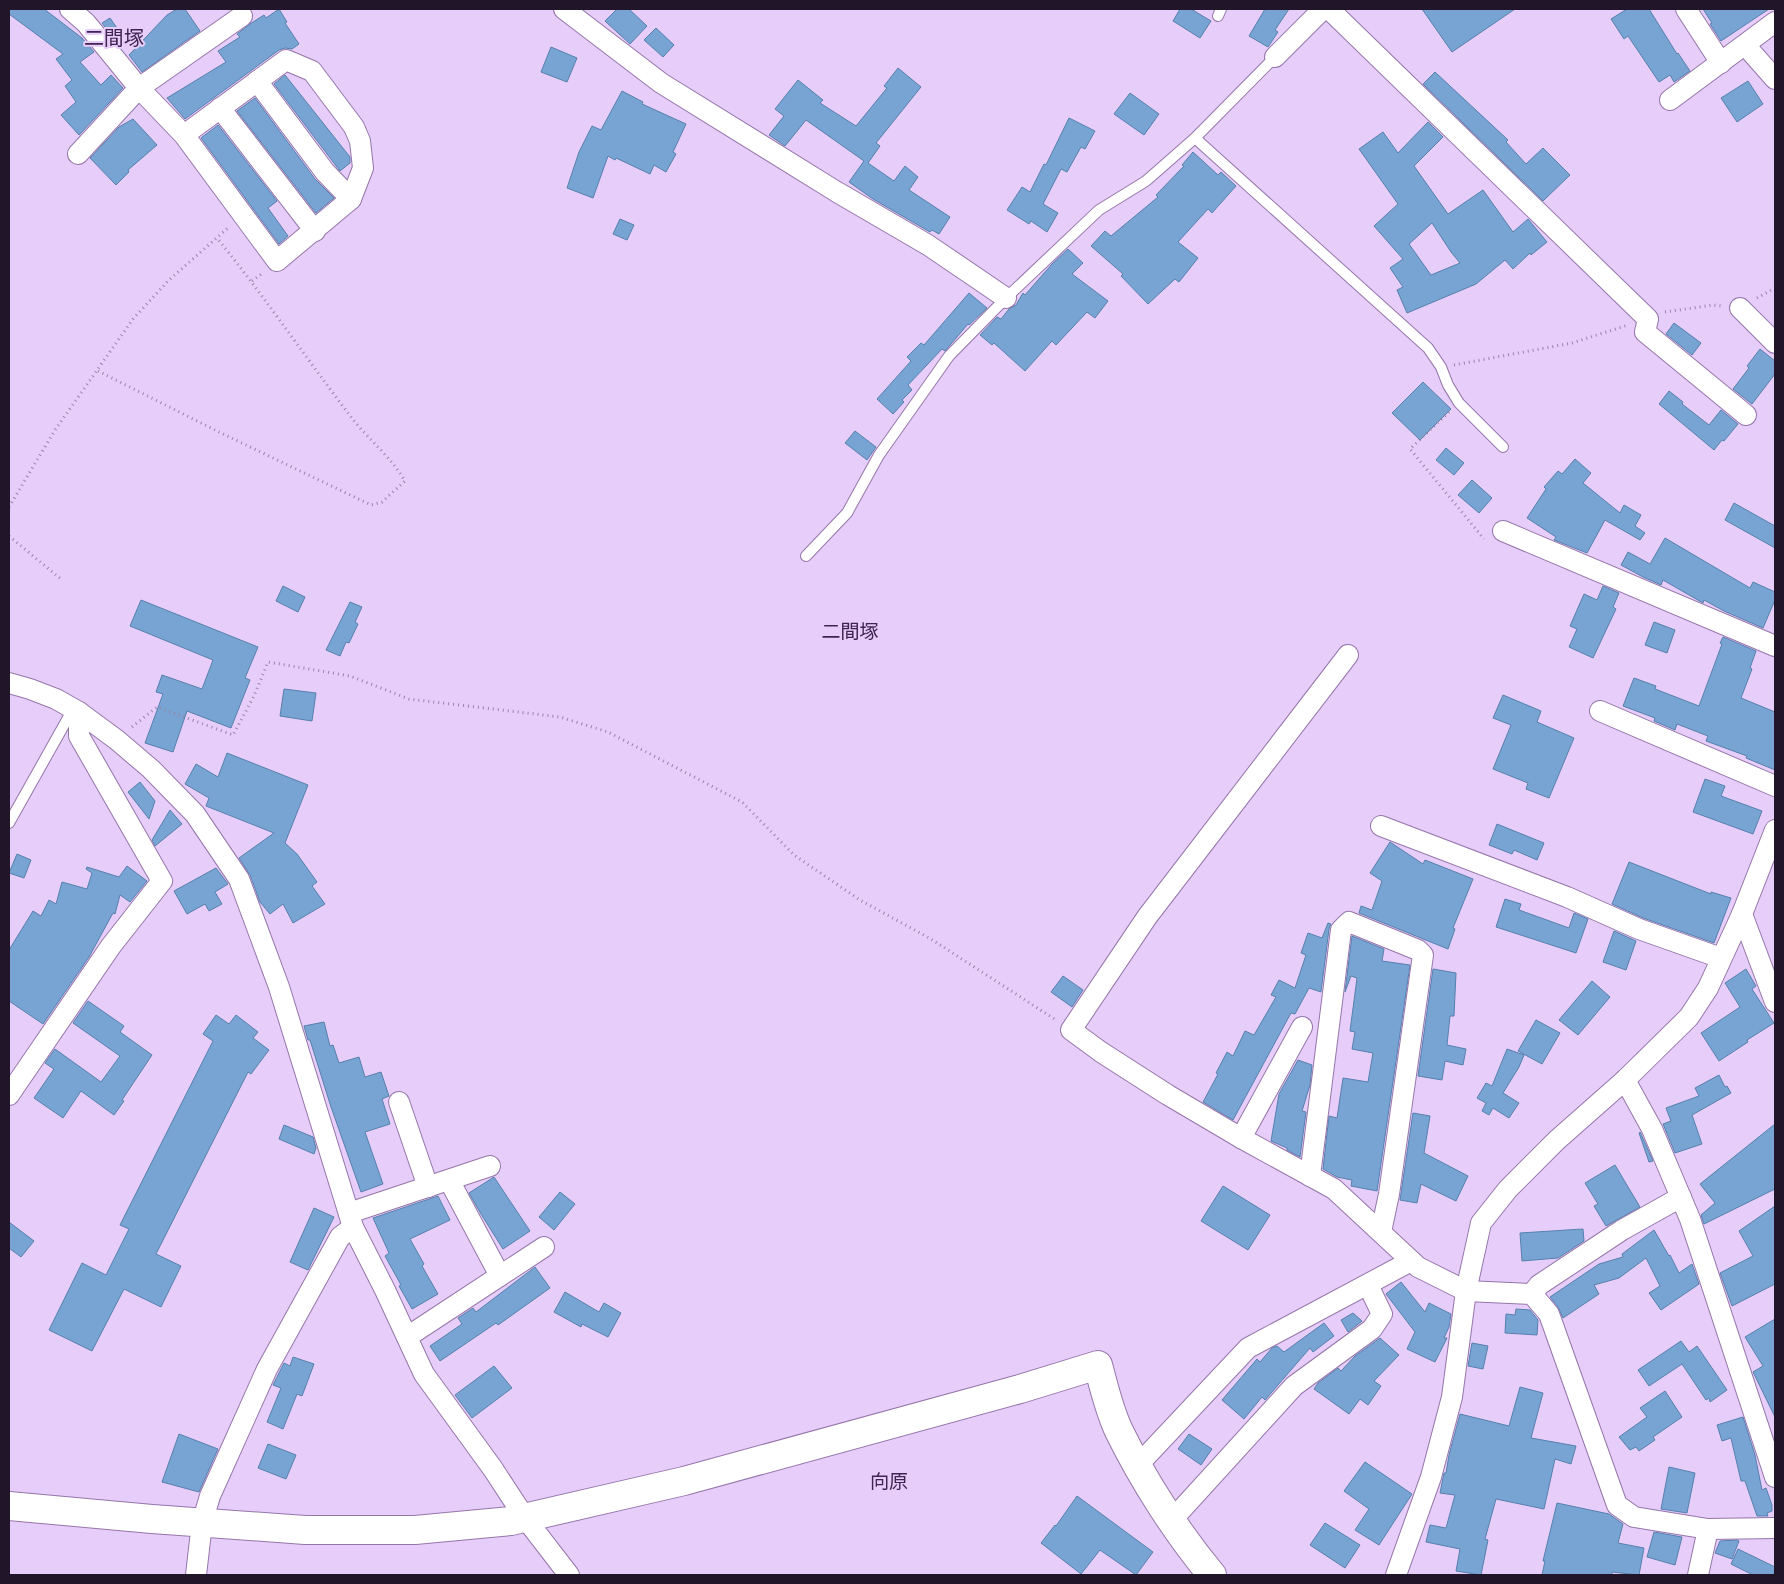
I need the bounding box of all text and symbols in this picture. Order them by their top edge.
district label: 二間塚 [84,25,144,51]
district label: 二間塚 [821,619,879,644]
district label: 向原 [870,1469,908,1494]

